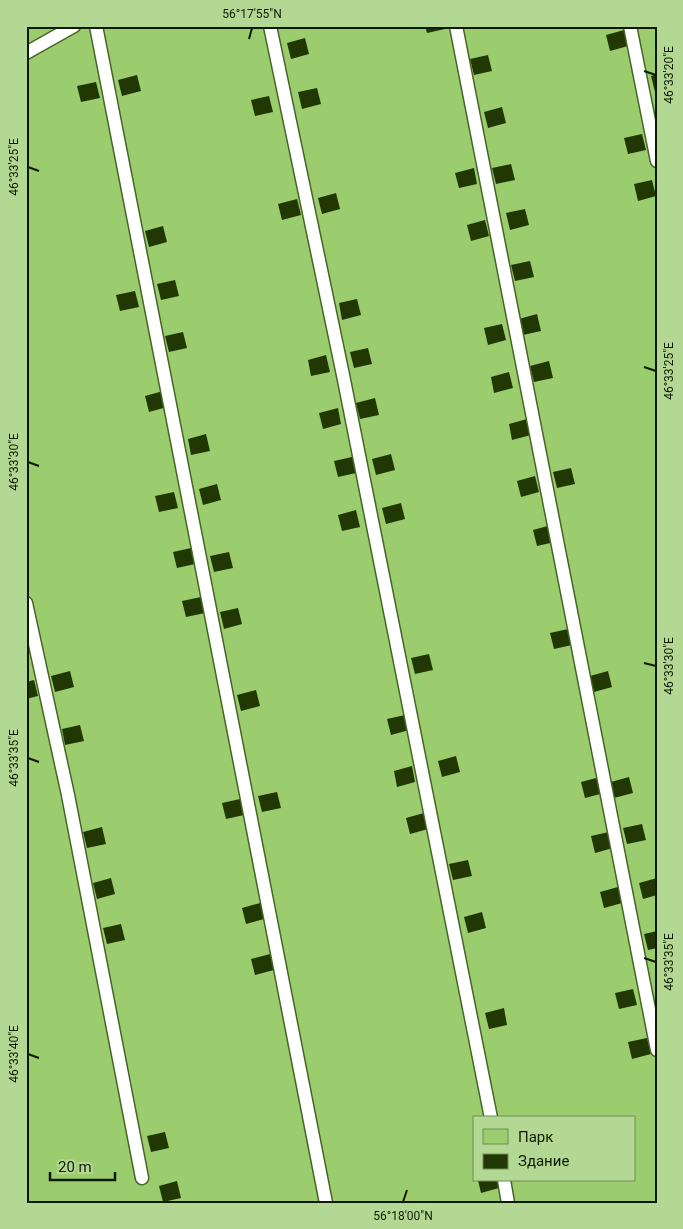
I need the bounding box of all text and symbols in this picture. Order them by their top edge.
text: 56°17'55"N [222,7,282,21]
text: 46°33'20"E [662,46,676,104]
text: 46°33'25"E [7,138,21,196]
text: 46°33'25"E [662,342,676,400]
text: 46°33'30"E [7,433,21,491]
text: 46°33'30"E [662,637,676,695]
text: 46°33'35"E [7,729,21,787]
text: 46°33'35"E [662,933,676,991]
text: 46°33'40"E [7,1025,21,1083]
legend [473,1116,636,1182]
text: Парк [518,1128,553,1146]
scale bar [50,1149,115,1181]
text: Здание [518,1152,569,1170]
text: 20 m [58,1158,92,1176]
text: 56°18'00"N [373,1209,433,1223]

